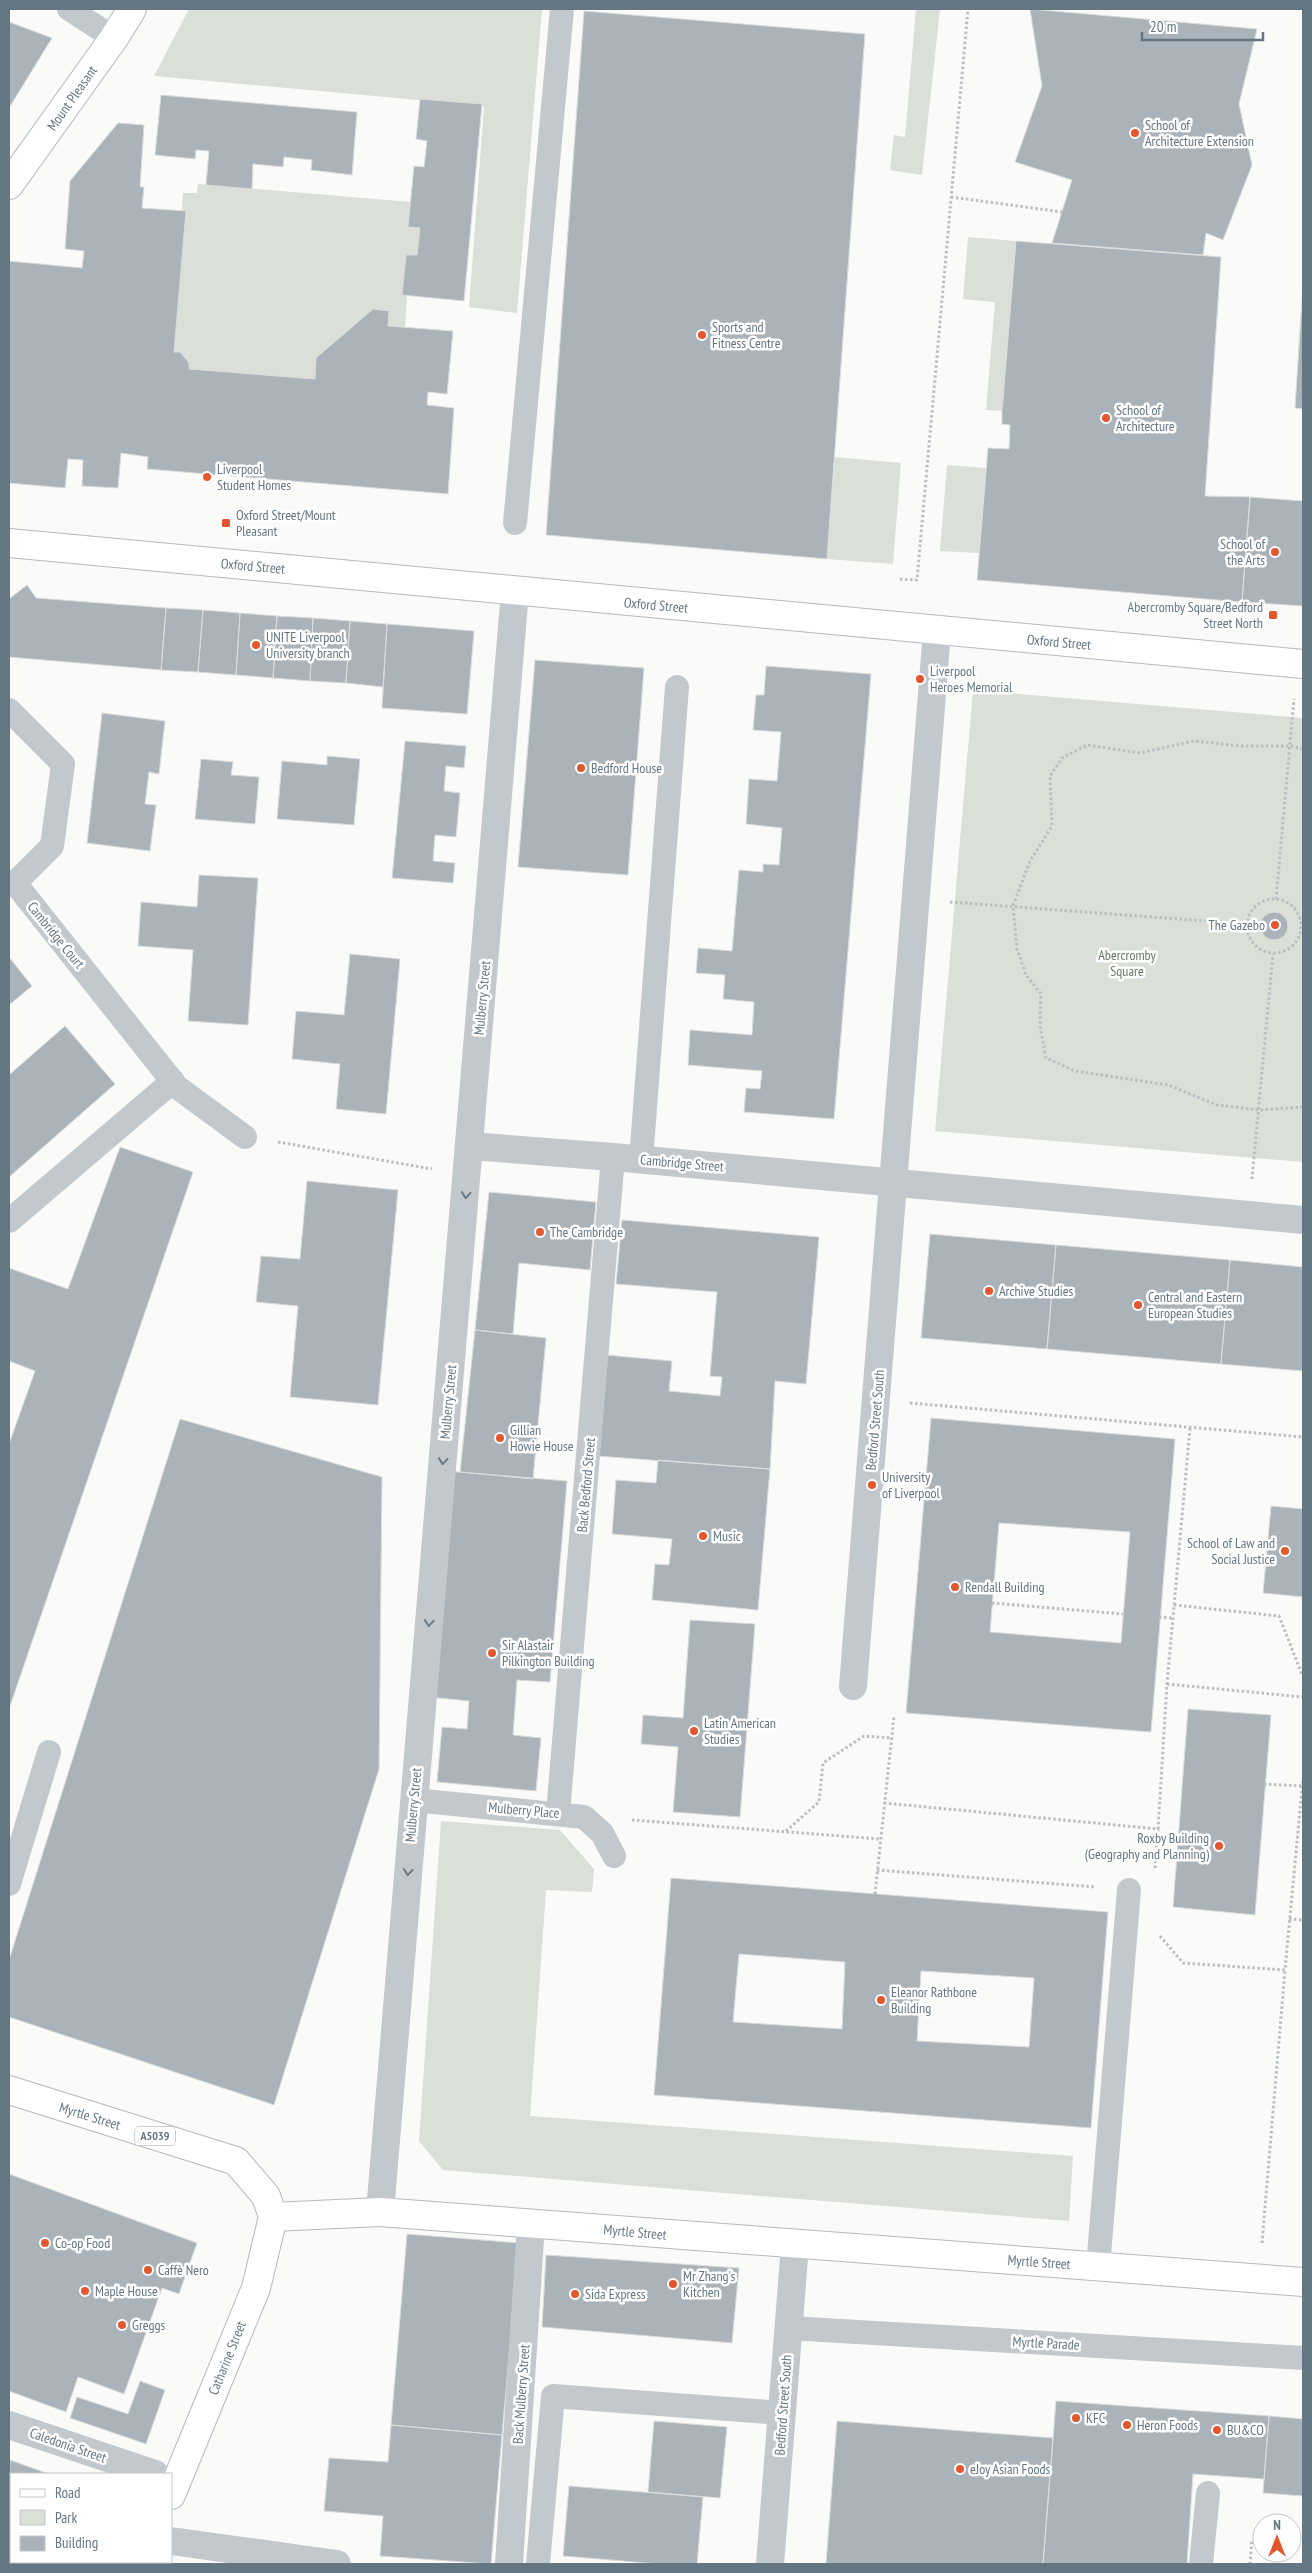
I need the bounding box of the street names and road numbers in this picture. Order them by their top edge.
street label: Mount Pleasant [43,62,101,134]
street label: Oxford Street [220,554,286,578]
street label: Oxford Street [623,593,689,617]
street label: Oxford Street [1026,630,1092,654]
street label: Cambridge Court [24,898,89,972]
street label: Mulberry Street [470,960,494,1036]
street label: Cambridge Street [640,1150,725,1176]
street label: Mulberry Street [436,1364,460,1440]
street label: Bedford Street South [862,1369,888,1471]
street label: Back Bedford Street [573,1437,599,1533]
street label: Mulberry Street [401,1767,425,1843]
street label: Mulberry Place [488,1798,561,1822]
street label: Myrtle Street [57,2098,123,2134]
road number: A5039 [135,2126,175,2146]
street label: Myrtle Street [603,2220,667,2244]
street label: Myrtle Street [1007,2251,1071,2273]
street label: Catharine Street [204,2318,250,2398]
street label: Myrtle Parade [1012,2332,1080,2354]
street label: Back Mulberry Street [509,2343,533,2444]
street label: Bedford Street South [771,2354,795,2456]
street label: Caledonia Street [27,2424,109,2467]

